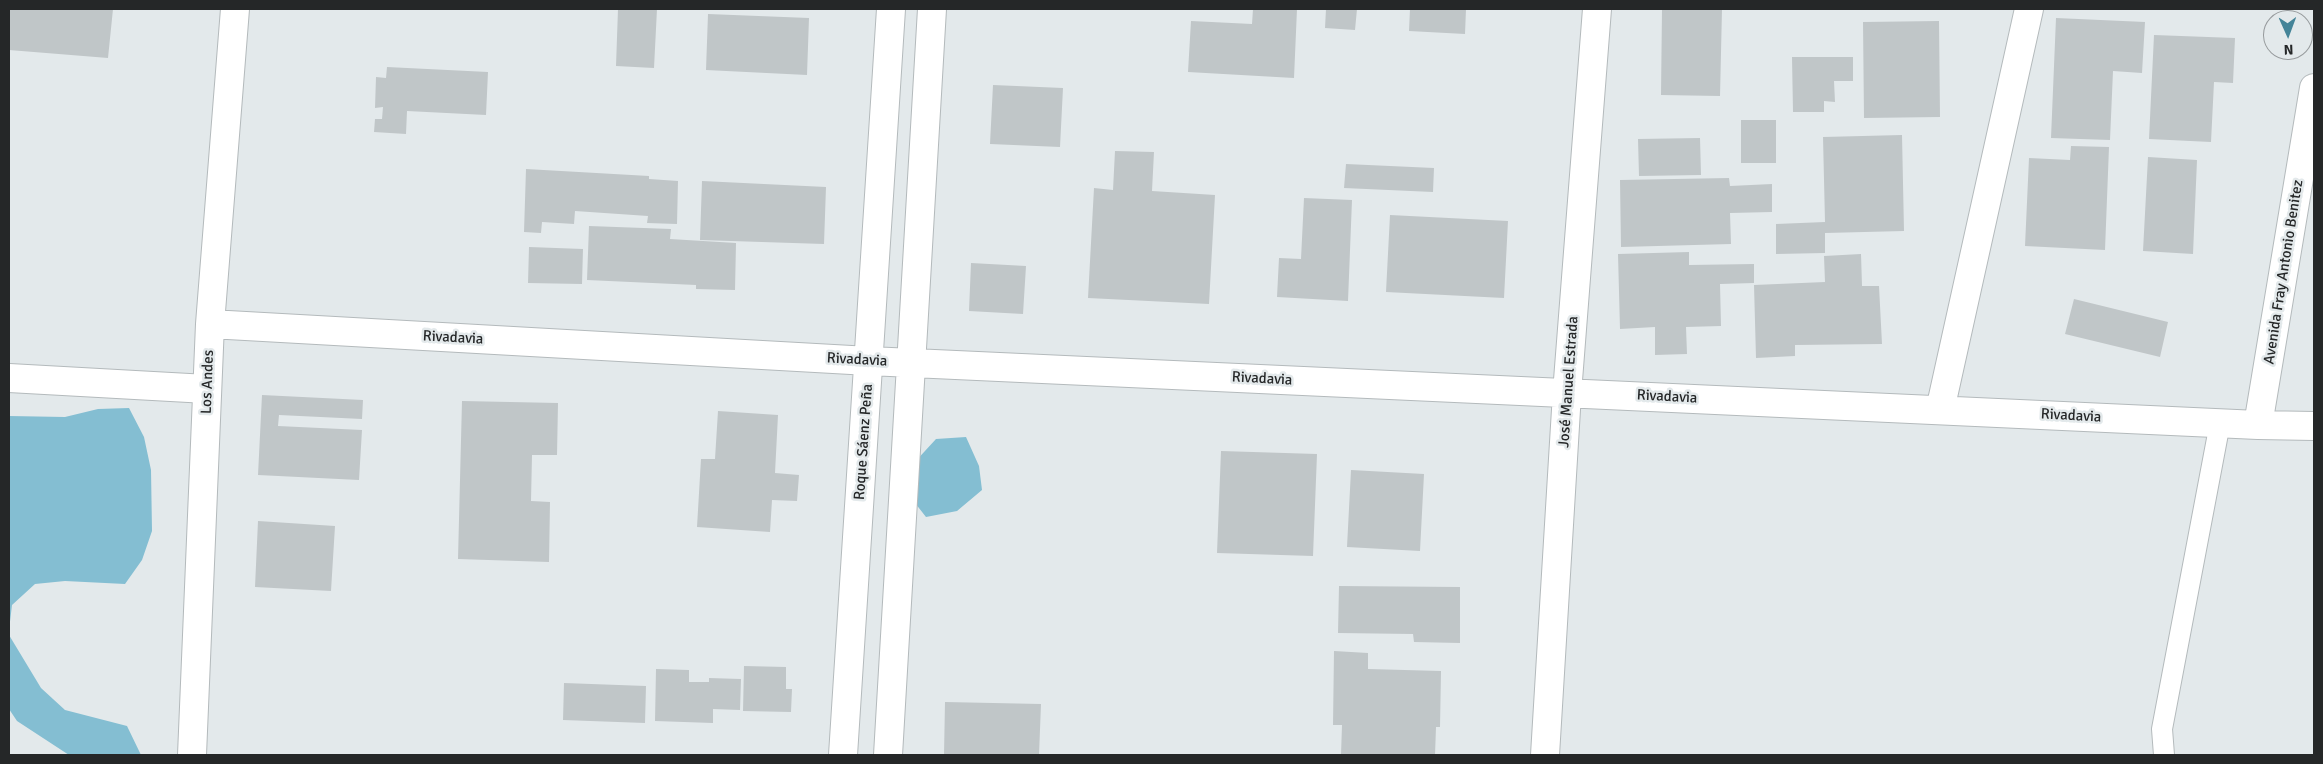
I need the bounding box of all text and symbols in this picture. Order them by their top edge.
north arrow [2263,10,2313,60]
text: N [2283,41,2294,58]
street label: Avenida Fray Antonio Benitez [2261,179,2307,365]
street label: José Manuel Estrada [1555,316,1583,448]
street label: Rivadavia [422,327,484,349]
street label: Los Andes [198,349,218,415]
street label: Rivadavia [826,349,888,371]
street label: Rivadavia [1231,368,1293,390]
street label: Roque Sáenz Peña [851,383,877,501]
street label: Rivadavia [1636,386,1698,408]
street label: Rivadavia [2040,405,2102,427]

